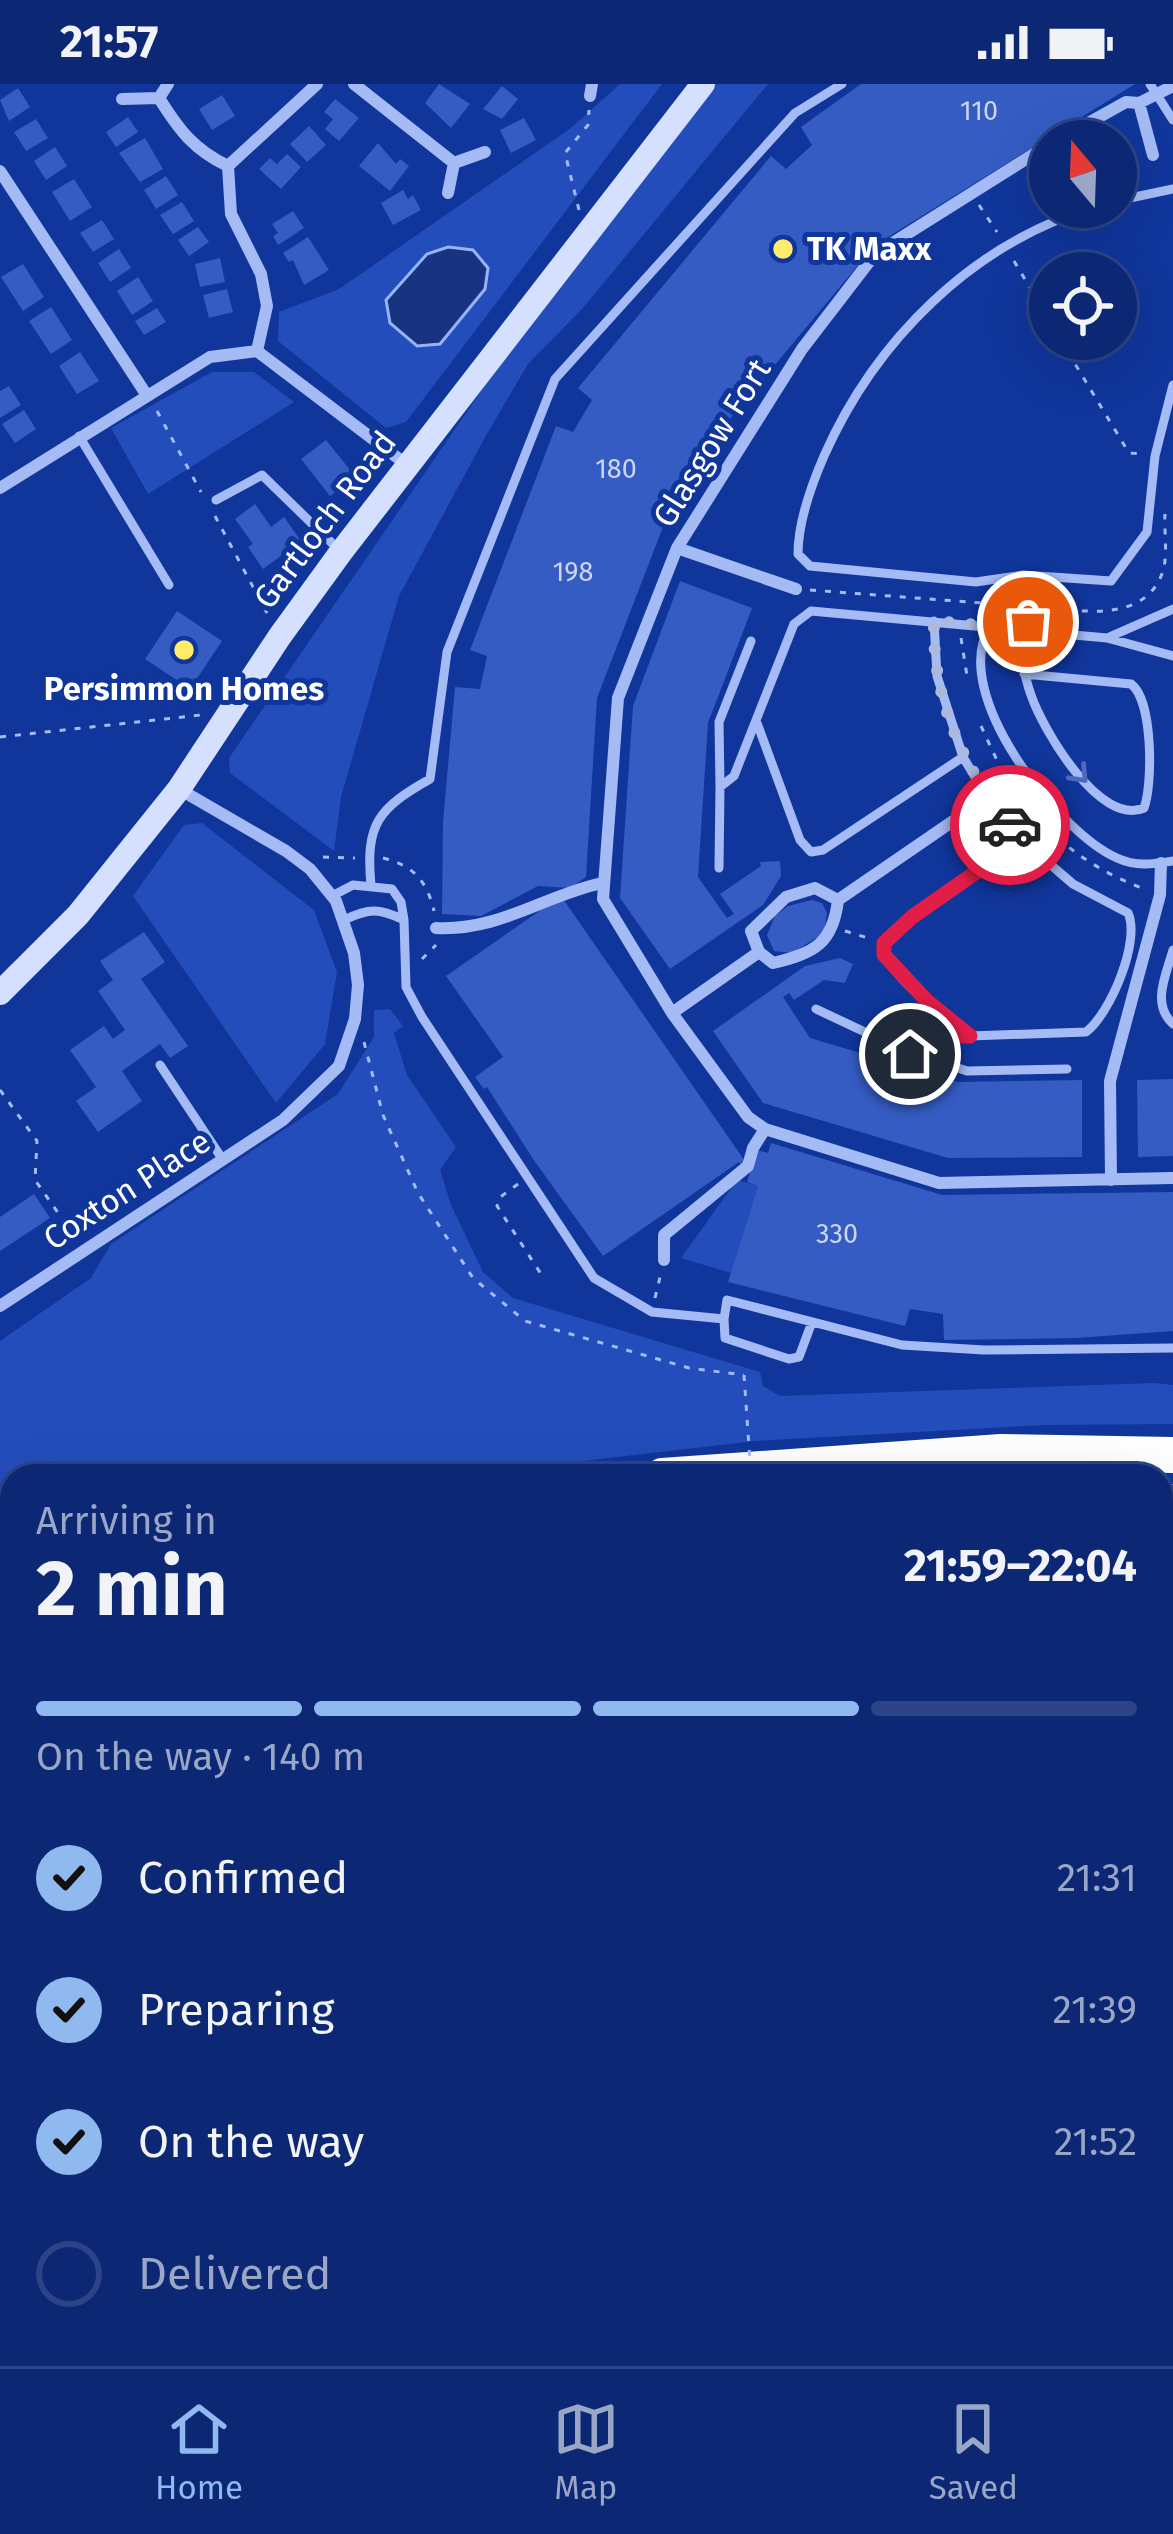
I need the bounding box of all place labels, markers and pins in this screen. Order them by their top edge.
place label: TK Maxx [807,229,932,269]
marker: TK Maxx [770,236,796,262]
pin [977,571,1079,673]
marker: Persimmon Homes [171,637,197,663]
place label: Persimmon Homes [44,669,324,709]
pin [859,1003,961,1105]

